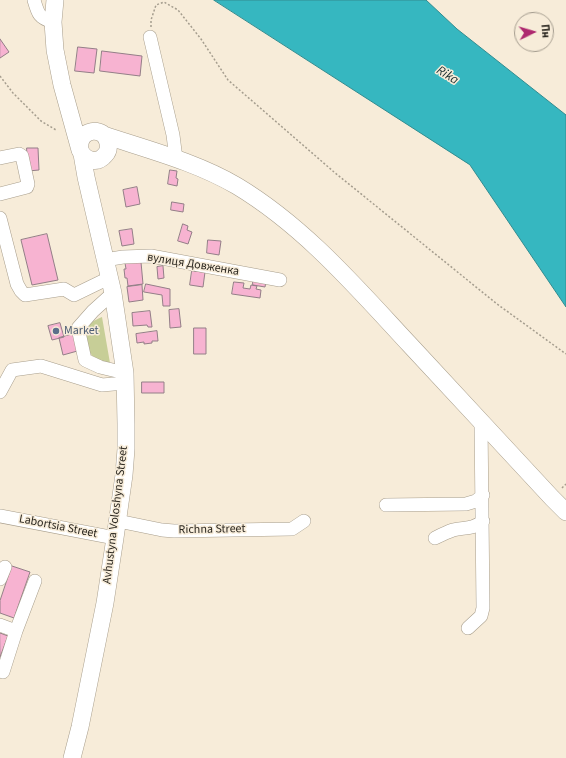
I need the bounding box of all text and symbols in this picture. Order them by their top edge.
north arrow [514,12,554,52]
text: Пн [537,24,554,38]
water label: Rika [433,63,461,89]
street label: вулиця Довженка [146,251,240,279]
place label: Market [64,324,99,338]
marker: Market [51,326,61,336]
street label: Avhustyna Voloshyna Street [100,445,132,585]
street label: Labortsia Street [18,512,98,542]
street label: Richna Street [178,522,246,538]

